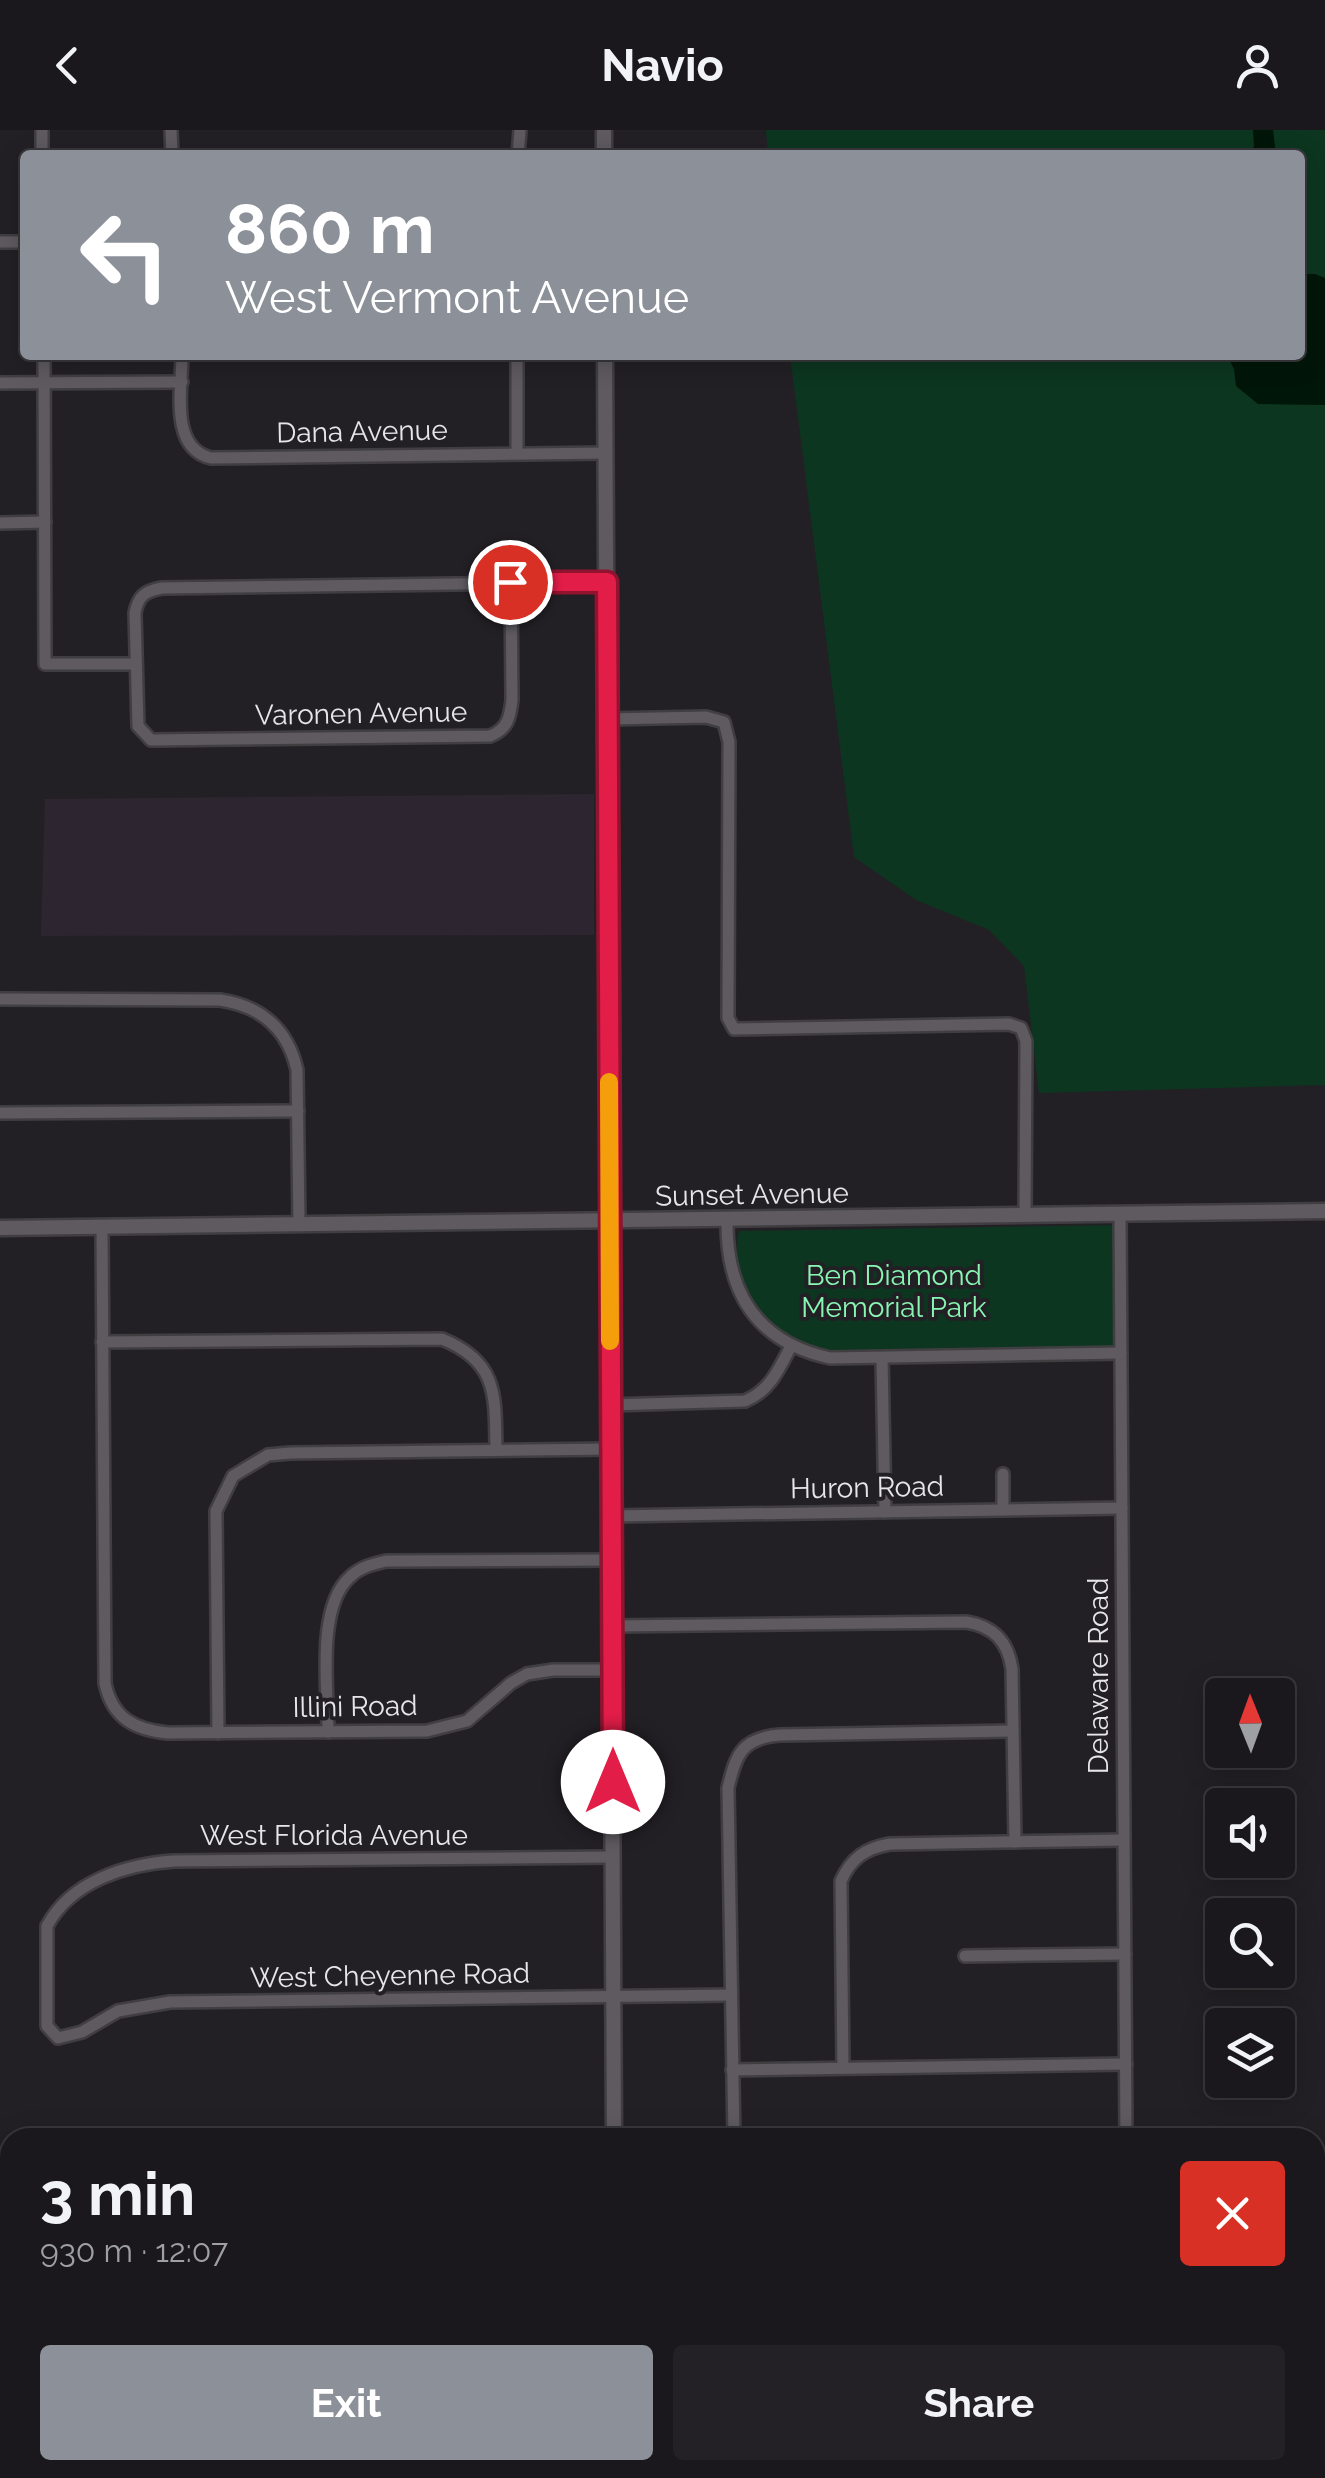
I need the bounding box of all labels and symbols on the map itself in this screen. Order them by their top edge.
street label: Dana Avenue [276,414,448,449]
pin [468,540,553,625]
street label: Varonen Avenue [255,695,468,732]
street label: Sunset Avenue [655,1176,849,1213]
park label: Ben Diamond Memorial Park [801,1259,987,1324]
street label: Huron Road [790,1470,944,1505]
street label: Delaware Road [1082,1578,1115,1774]
north arrow [1205,1678,1295,1768]
street label: Illini Road [292,1689,418,1724]
position arrow [561,1730,665,1834]
street label: West Florida Avenue [200,1819,468,1852]
street label: West Cheyenne Road [250,1957,530,1994]

